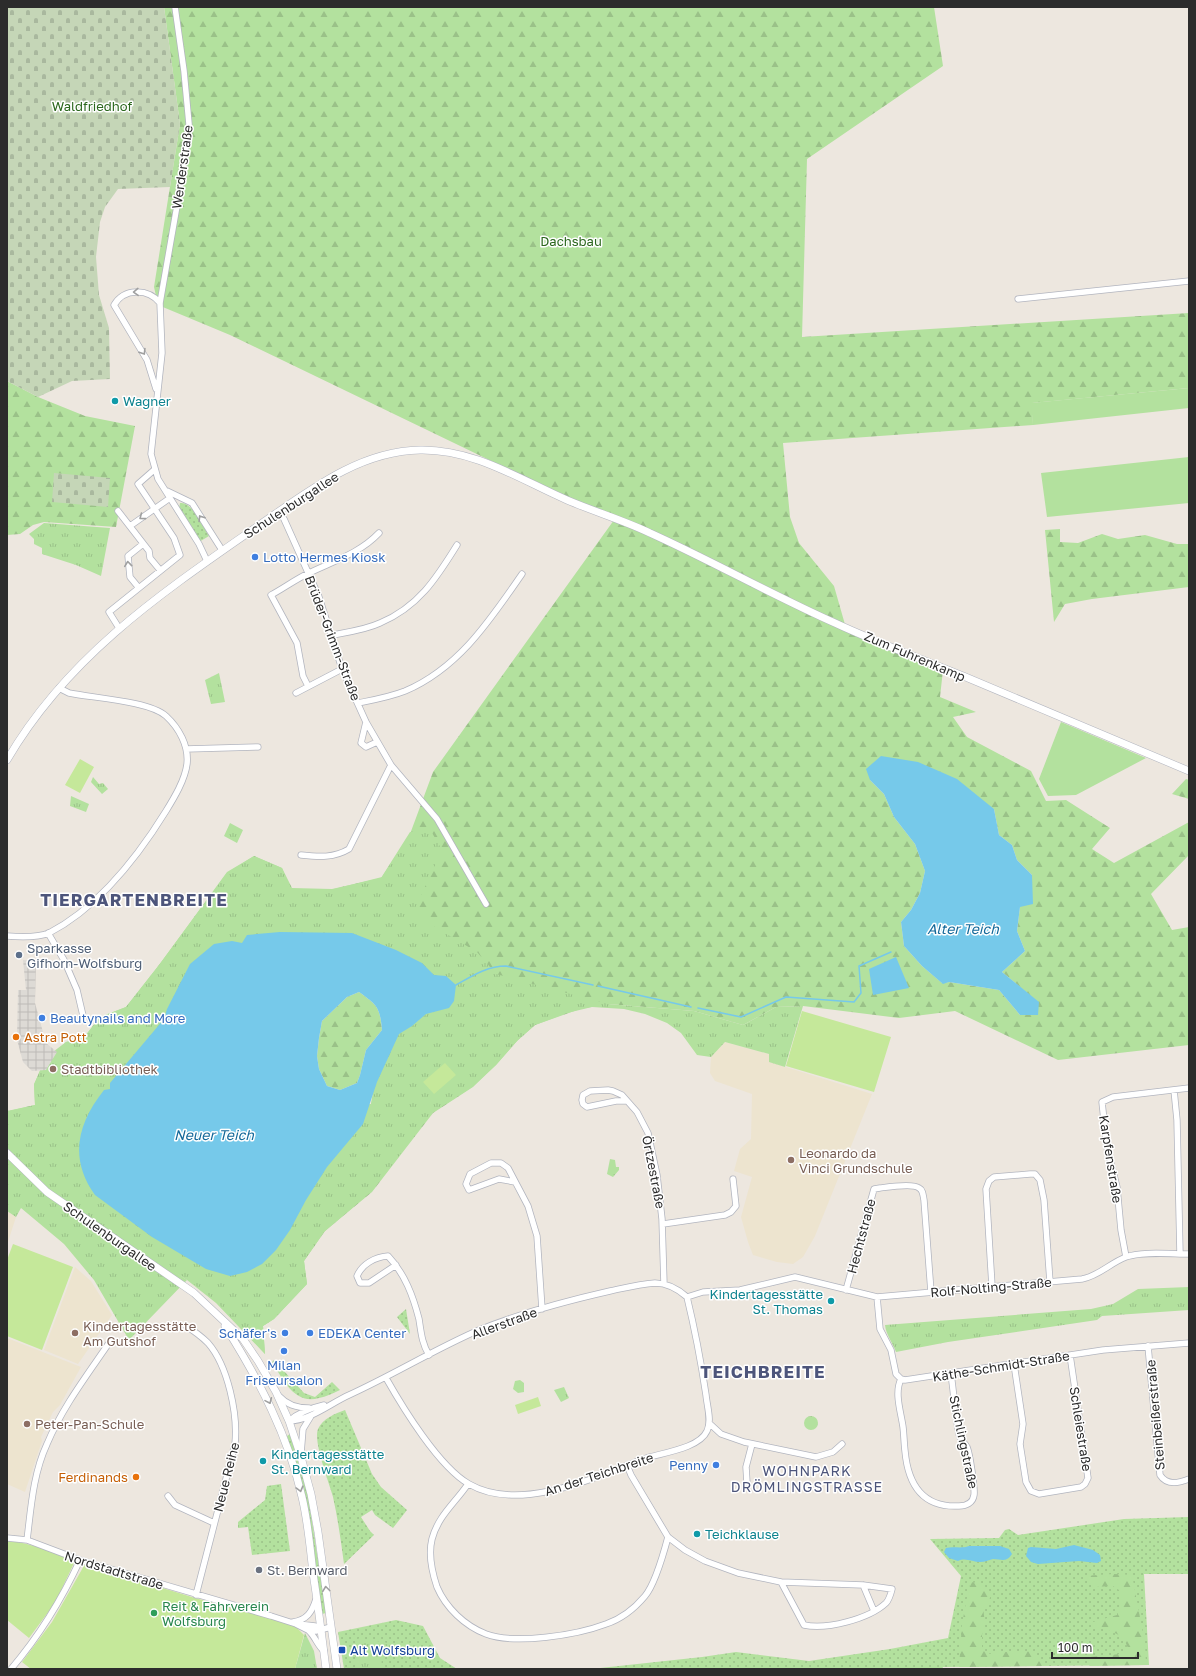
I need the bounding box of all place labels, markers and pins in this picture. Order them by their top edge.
place label: Wagner [123,393,171,409]
marker: Wagner [110,396,120,406]
place label: Lotto Hermes Kiosk [263,549,386,565]
marker: Lotto Hermes Kiosk [250,552,260,562]
place label: Sparkasse Gifhorn-Wolfsburg [27,940,142,971]
marker: Sparkasse Gifhorn-Wolfsburg [14,950,24,960]
place label: Beautynails and More [50,1010,185,1026]
marker: Beautynails and More [37,1013,47,1023]
place label: Astra Pott [24,1029,87,1045]
marker: Astra Pott [11,1032,21,1042]
place label: Stadtbibliothek [61,1061,158,1077]
marker: Stadtbibliothek [48,1064,58,1074]
place label: Leonardo da Vinci Grundschule [799,1145,913,1176]
marker: Leonardo da Vinci Grundschule [786,1155,796,1165]
place label: Kindertagesstätte St. Thomas [710,1286,823,1317]
marker: Kindertagesstätte St. Thomas [826,1296,836,1306]
place label: Kindertagesstätte Am Gutshof [83,1318,196,1349]
place label: Schäfer's [219,1325,277,1341]
place label: EDEKA Center [318,1325,406,1341]
marker: Kindertagesstätte Am Gutshof [70,1328,80,1338]
marker: Schäfer's [280,1328,290,1338]
marker: EDEKA Center [305,1328,315,1338]
marker: Milan Friseursalon [279,1346,289,1356]
place label: Milan Friseursalon [245,1357,323,1388]
place label: Peter-Pan-Schule [35,1416,144,1432]
marker: Peter-Pan-Schule [22,1419,32,1429]
place label: Kindertagesstätte St. Bernward [271,1446,384,1477]
marker: Kindertagesstätte St. Bernward [258,1456,268,1466]
place label: Penny [669,1457,709,1473]
marker: Penny [711,1460,721,1470]
place label: Ferdinands [58,1469,128,1485]
marker: Ferdinands [131,1472,141,1482]
place label: Teichklause [705,1526,779,1542]
marker: Teichklause [692,1529,702,1539]
place label: St. Bernward [267,1562,348,1578]
marker: St. Bernward [254,1565,264,1575]
place label: Reit & Fahrverein Wolfsburg [162,1598,269,1629]
marker: Reit & Fahrverein Wolfsburg [149,1608,159,1618]
place label: Alt Wolfsburg [350,1642,435,1658]
marker: Alt Wolfsburg [337,1645,347,1655]

